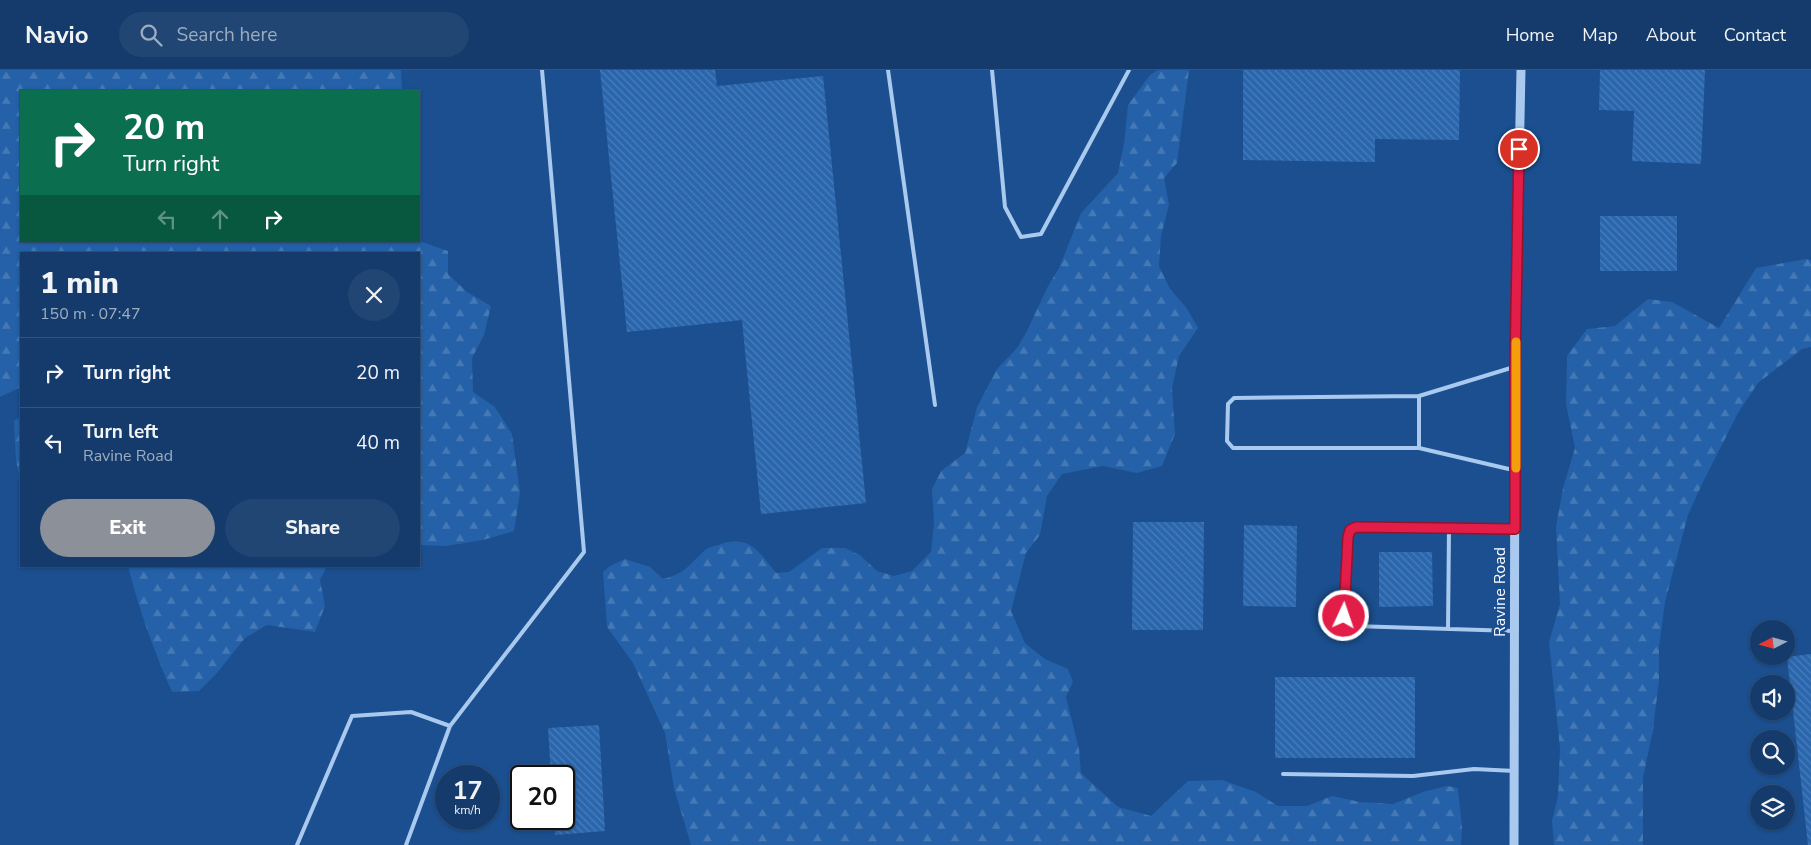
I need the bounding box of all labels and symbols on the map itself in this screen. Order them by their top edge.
pin [1498,128,1540,170]
street label: Ravine Road [1489,547,1511,637]
position arrow [1317,589,1369,641]
north arrow [1750,620,1795,665]
speed limit sign: 20 [510,765,575,830]

